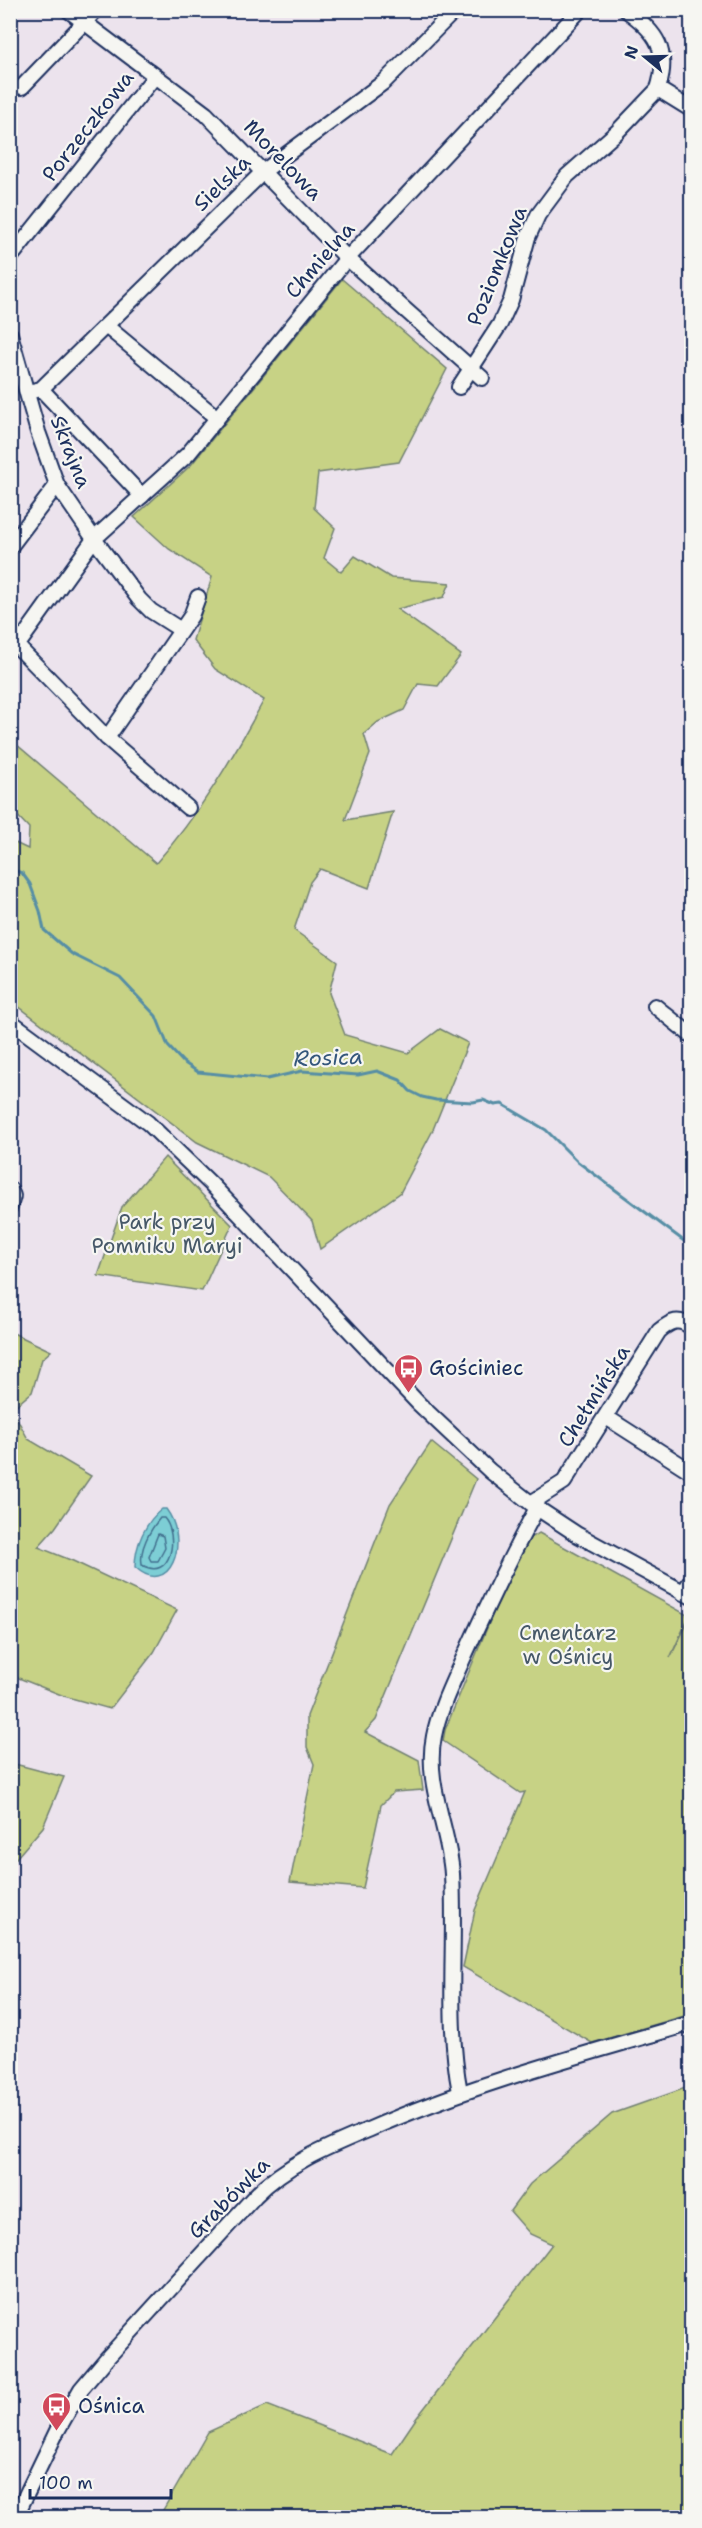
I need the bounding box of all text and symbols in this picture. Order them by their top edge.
north arrow [615,27,675,87]
text: N [619,43,643,62]
street label: Porzeczkowa [36,65,140,187]
street label: Morelowa [237,113,329,207]
street label: Sielska [187,149,257,217]
street label: Poziomkowa [460,202,534,330]
street label: Chmielna [279,216,361,304]
street label: Skrajna [44,411,98,493]
water label: Rosica [293,1042,363,1073]
park label: Park przy Pomniku Maryi [91,1208,243,1260]
street label: Chełmińska [551,1340,637,1452]
bus stop icon: Gościniec [392,1352,424,1394]
place label: Gościniec [429,1354,524,1382]
park label: Cmentarz w Ośnicy [519,1619,617,1671]
street label: Grabówka [182,2151,276,2245]
bus stop icon: Ośnica [41,2390,73,2432]
place label: Ośnica [78,2392,145,2420]
scale bar [30,2462,171,2500]
text: 100 m [39,2471,93,2495]

